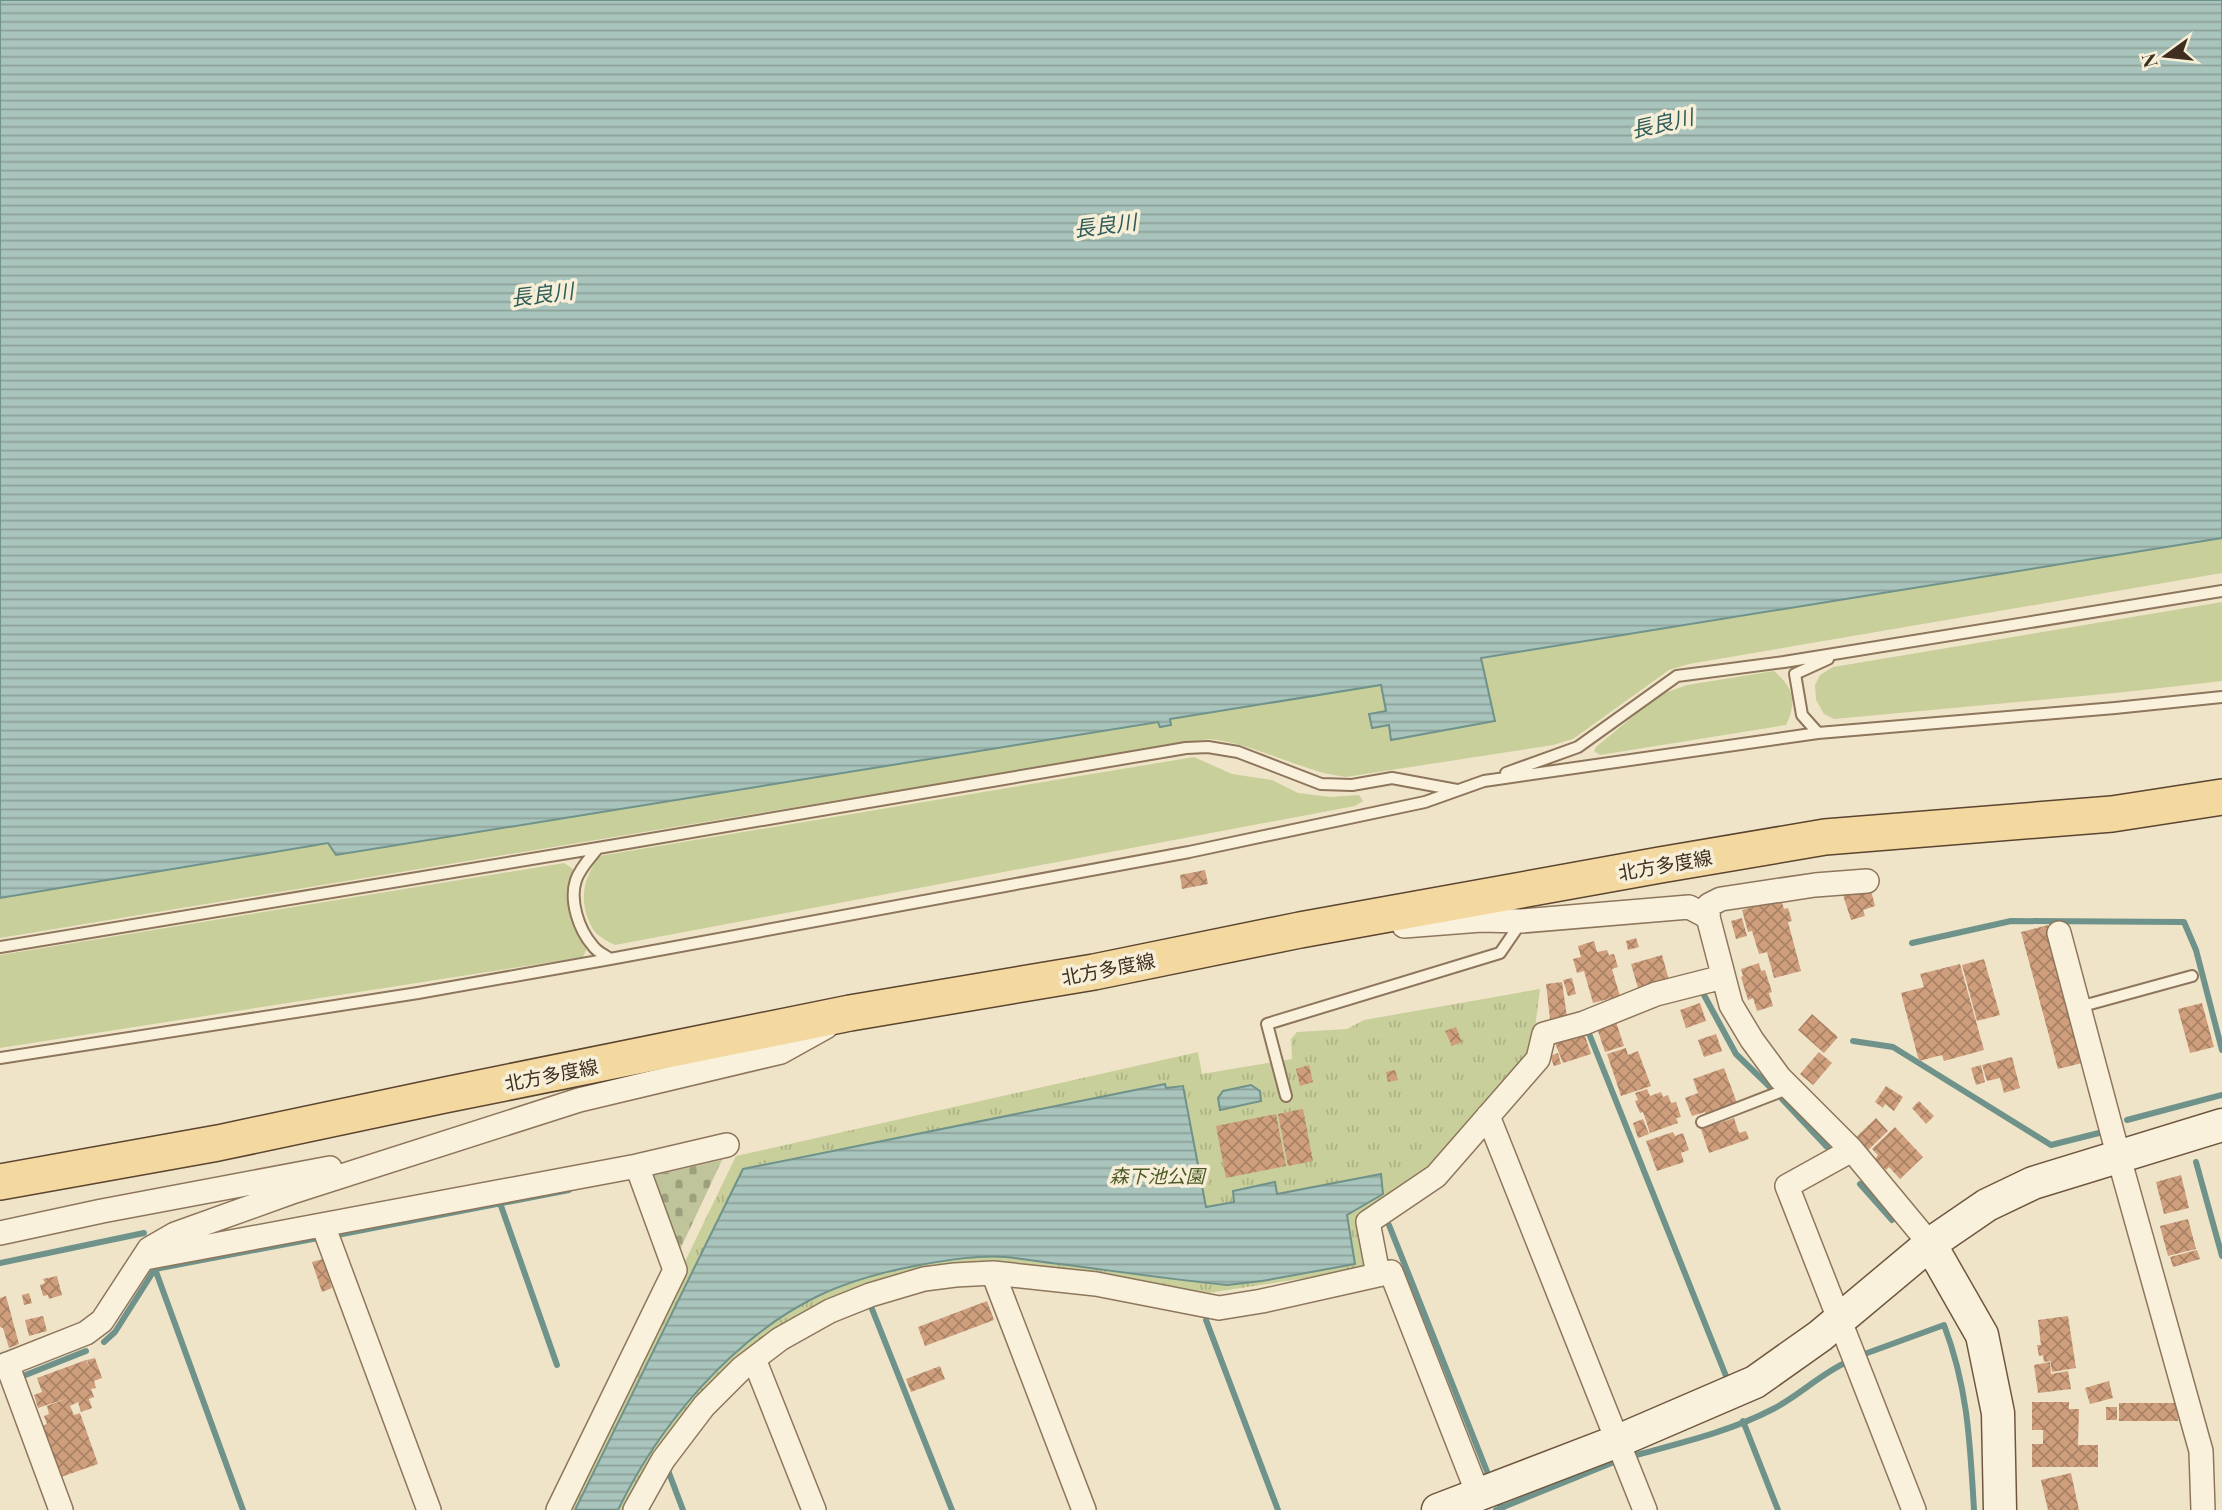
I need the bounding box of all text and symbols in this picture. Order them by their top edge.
north arrow [2131,21,2201,91]
text: N [2134,50,2163,71]
water label: 長良川 [1628,101,1698,143]
water label: 長良川 [1072,206,1140,242]
water label: 長良川 [509,275,577,311]
street label: 北方多度線 [1616,843,1714,885]
street label: 北方多度線 [1059,946,1157,990]
street label: 北方多度線 [502,1052,600,1096]
park label: 森下池公園 [1109,1162,1207,1188]

